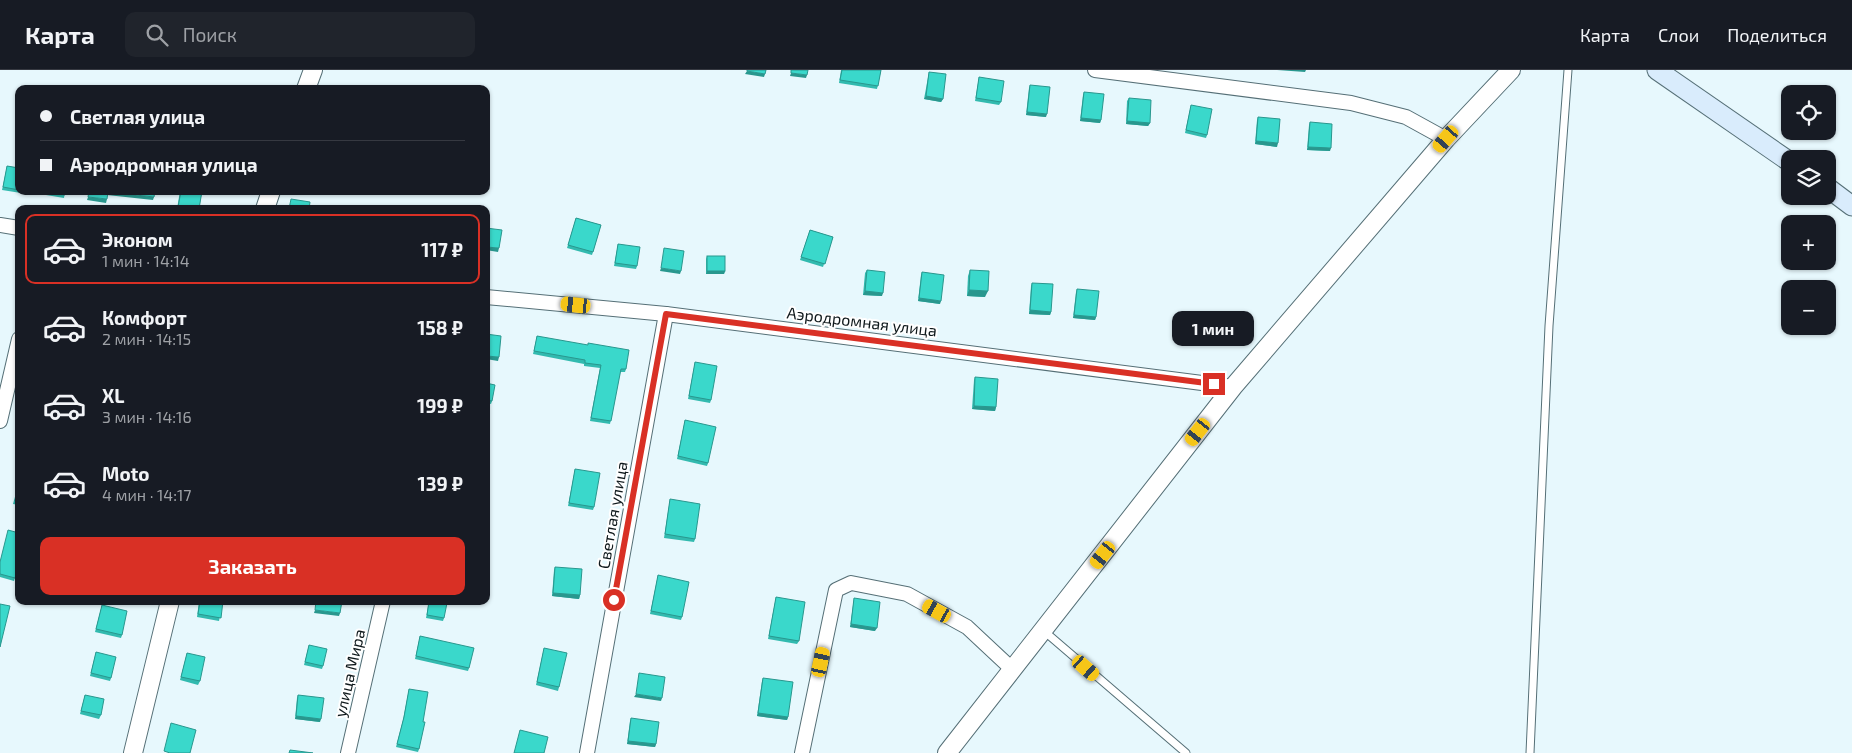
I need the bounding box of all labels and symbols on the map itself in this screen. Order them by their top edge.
car [1430,123,1461,155]
car [560,296,591,314]
street label: Аэродромная улица [786,302,938,341]
callout: 1 мин [1173,312,1255,346]
route end [1203,373,1225,395]
car [1182,416,1213,448]
street label: Светлая улица [593,460,632,570]
car [1087,539,1118,571]
route start [603,589,625,611]
car [920,597,953,625]
street label: улица Мира [330,627,369,719]
car [810,646,831,678]
car [1069,652,1102,684]

